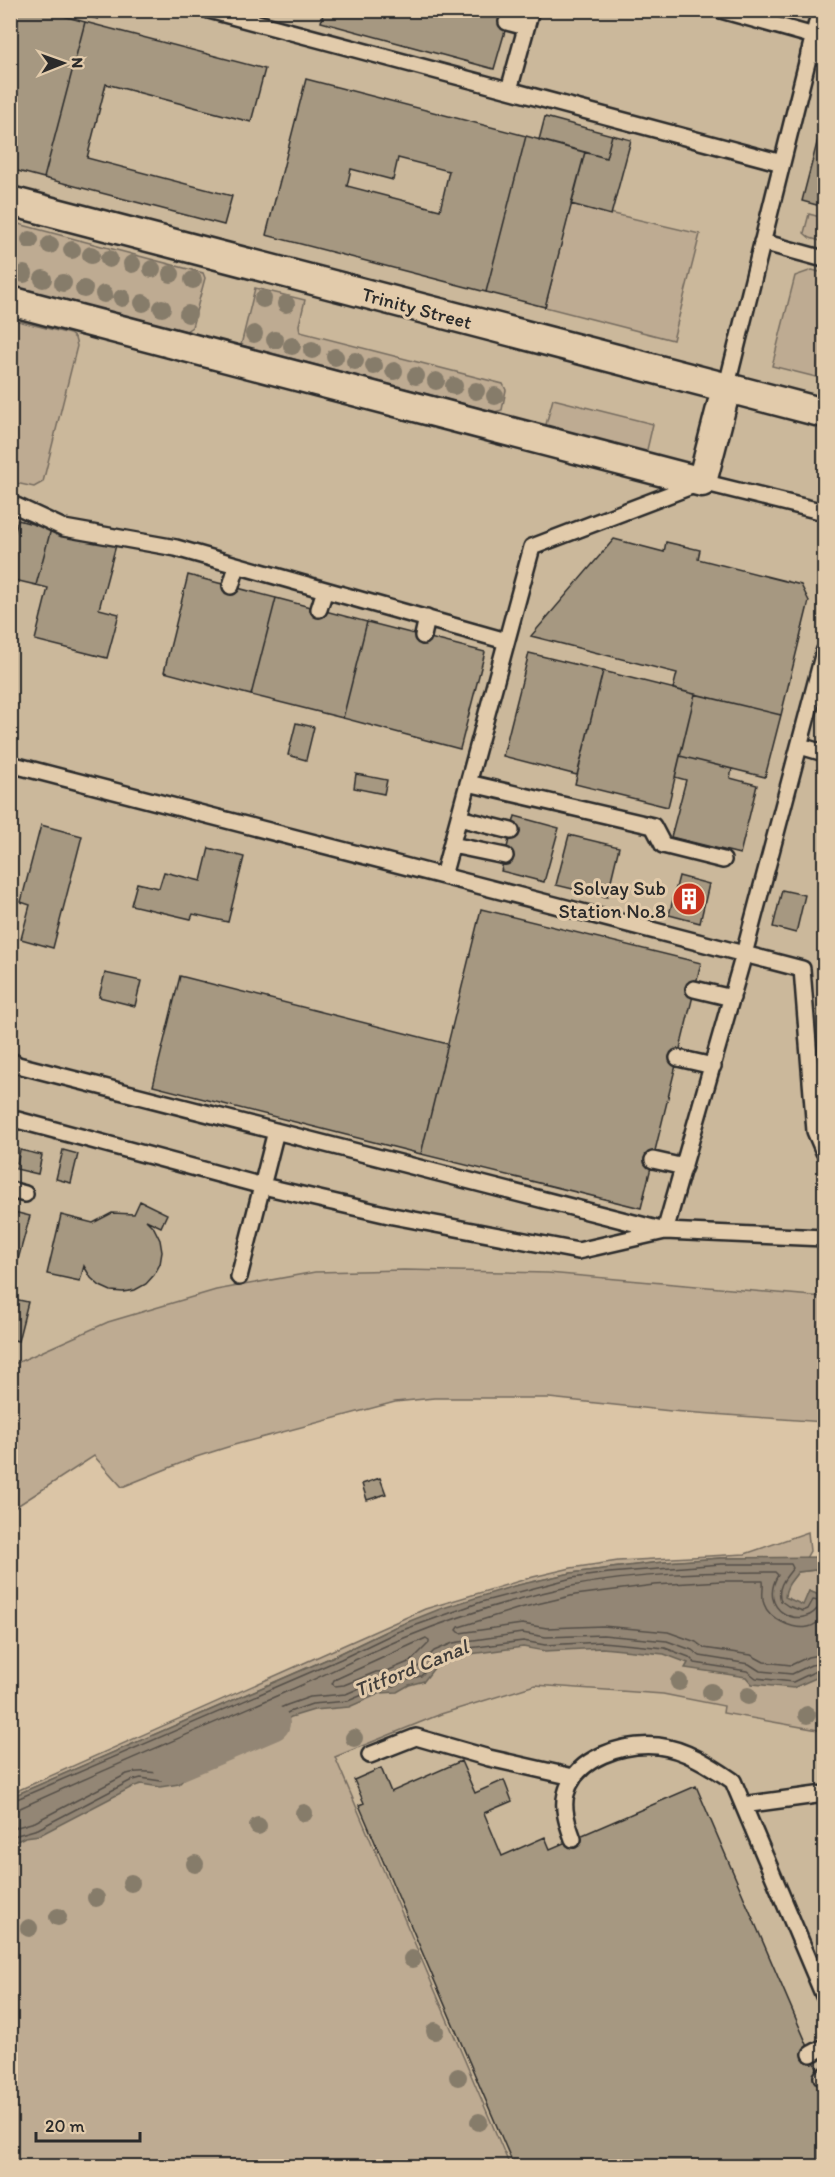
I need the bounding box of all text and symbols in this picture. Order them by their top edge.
north arrow [33,33,93,93]
text: N [68,57,87,68]
street label: Trinity Street [359,282,475,334]
place label: Solvay Sub Station No.8 [559,876,666,923]
building icon: Solvay Sub Station No.8 [671,881,707,917]
water label: Titford Canal [350,1633,474,1702]
scale bar [36,2105,140,2143]
text: 20 m [45,2115,85,2137]

